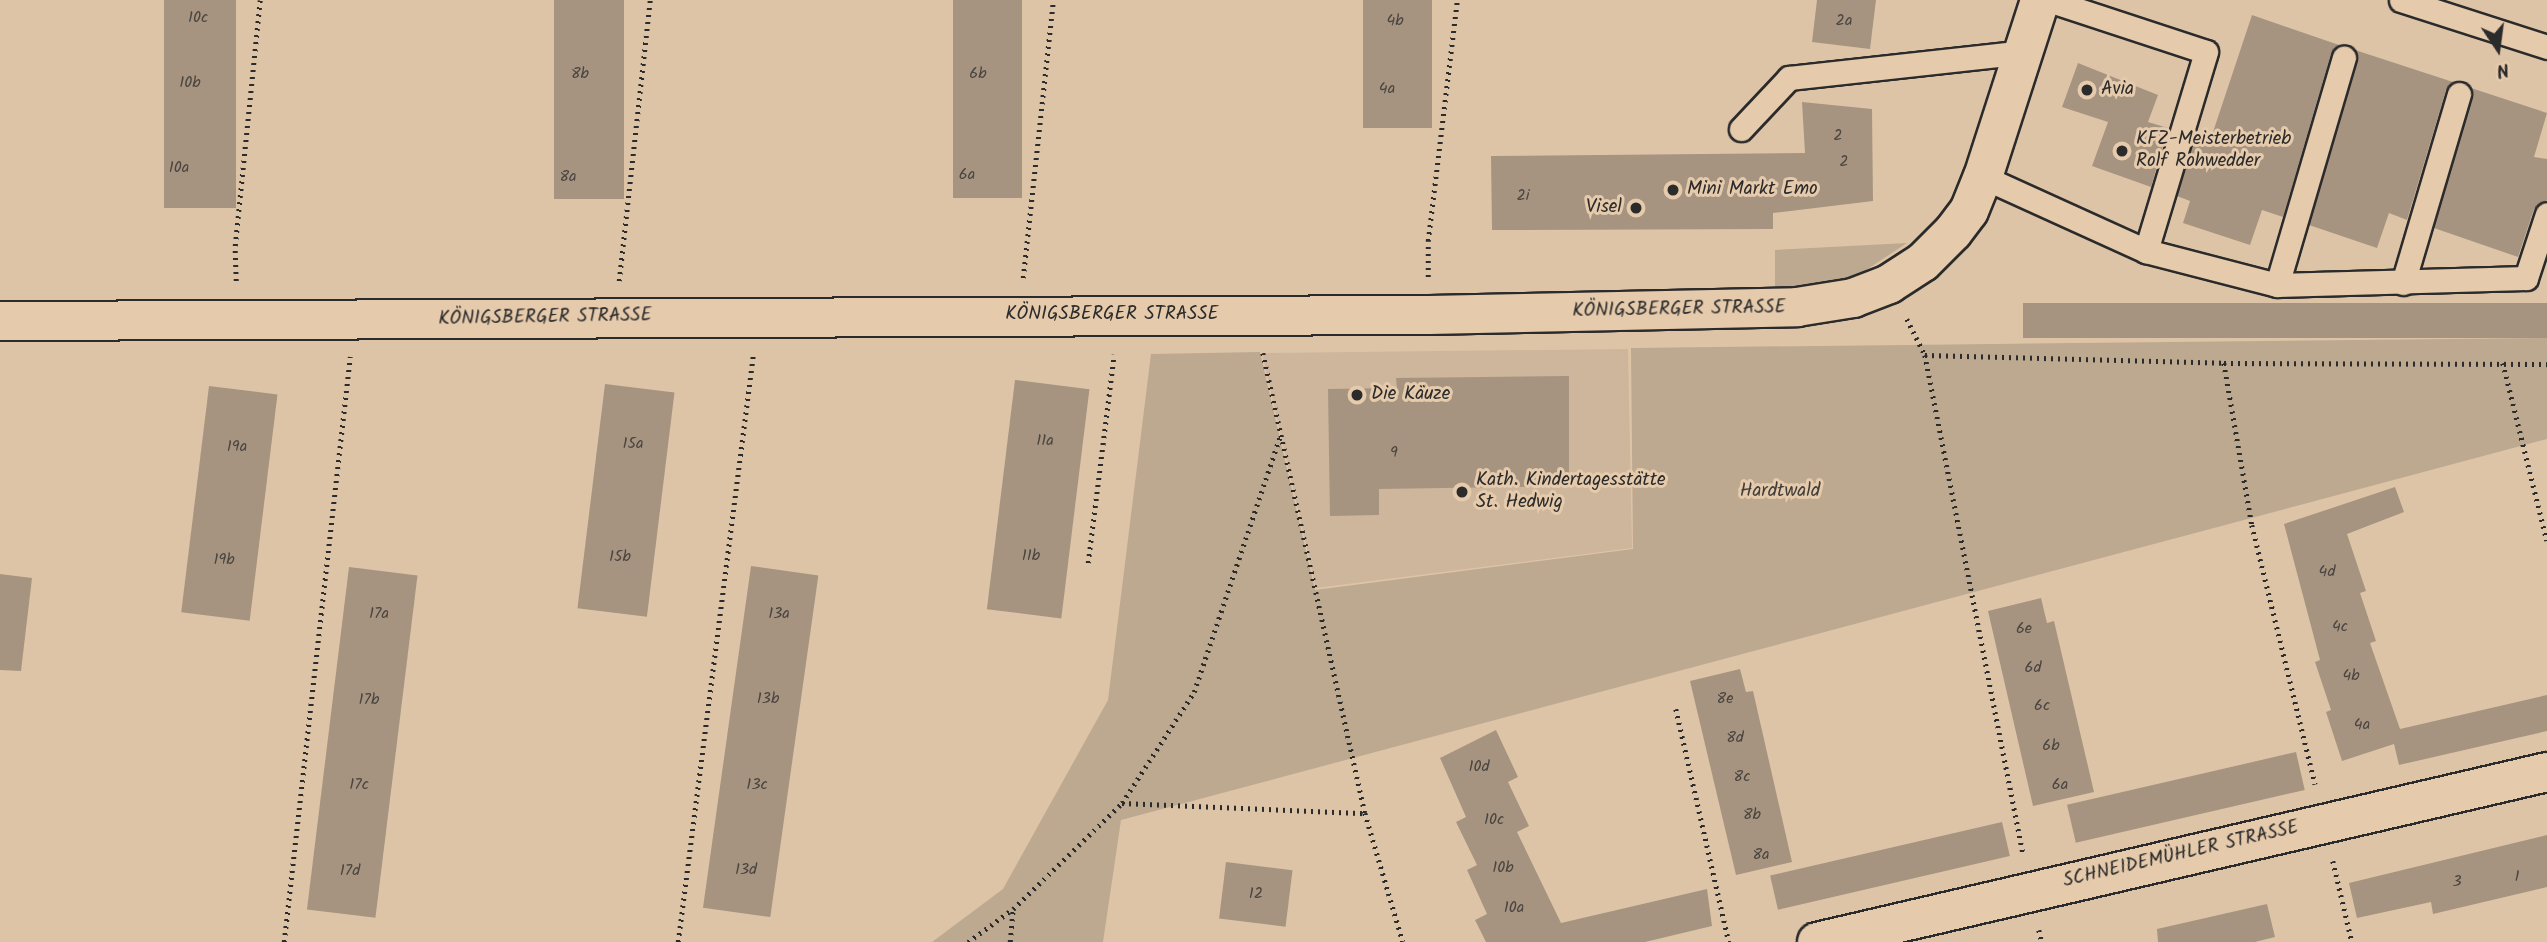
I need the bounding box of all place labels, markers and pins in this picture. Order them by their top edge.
place label: Avia [2101,79,2134,101]
marker: Avia [2079,82,2095,98]
place label: KFZ-Meisterbetrieb Rolf Rohwedder [2136,129,2291,173]
marker: KFZ-Meisterbetrieb Rolf Rohwedder [2114,143,2130,159]
place label: Mini Markt Emo [1687,179,1818,201]
marker: Mini Markt Emo [1665,182,1681,198]
place label: Visel [1586,197,1622,219]
marker: Visel [1628,200,1644,216]
place label: Die Käuze [1371,384,1450,406]
marker: Die Käuze [1349,387,1365,403]
place label: Kath. Kindertagesstätte St. Hedwig [1476,470,1666,514]
marker: Kath. Kindertagesstätte St. Hedwig [1454,484,1470,500]

